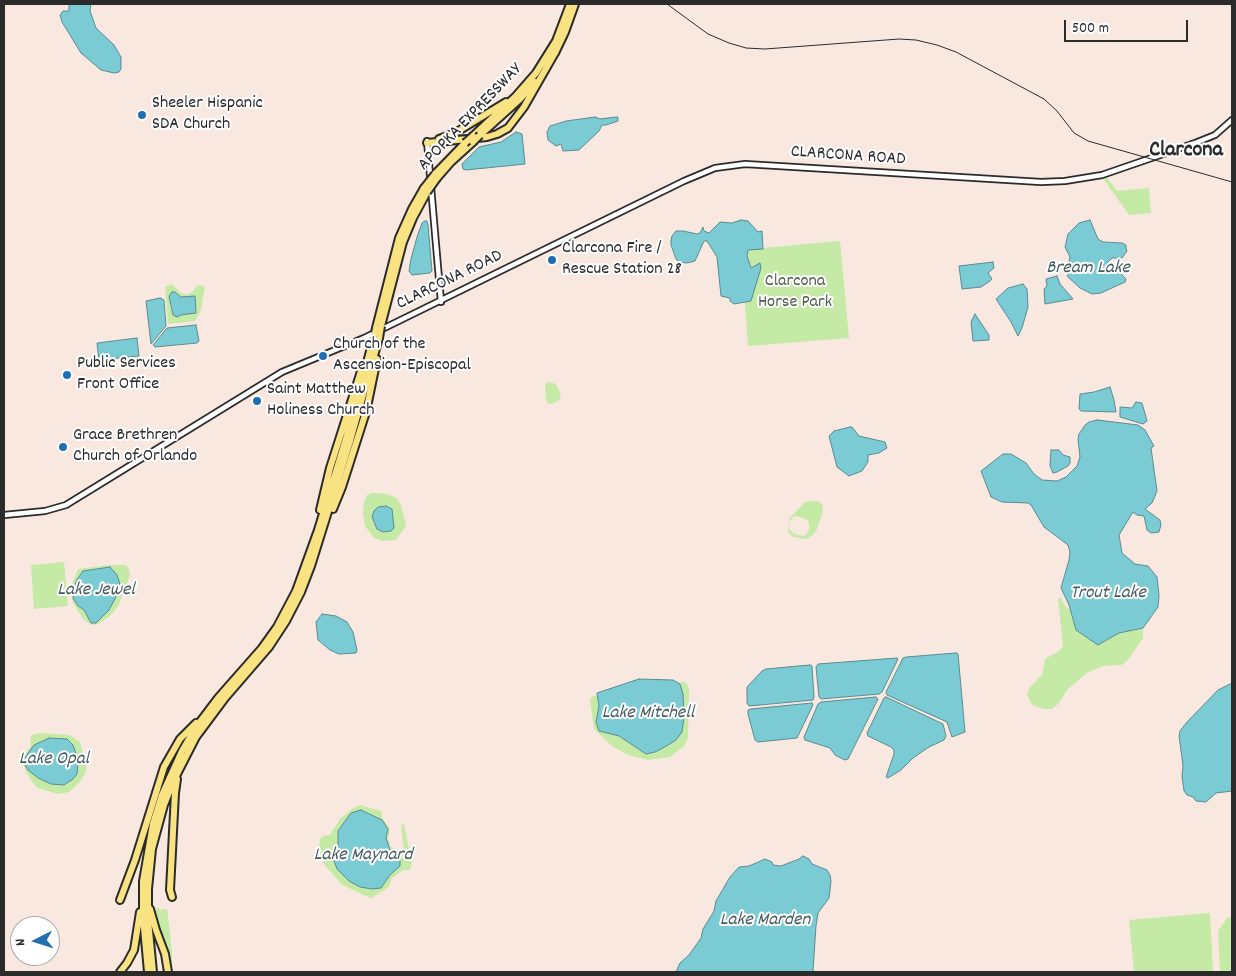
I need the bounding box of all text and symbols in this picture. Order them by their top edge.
scale bar [1066,10,1190,42]
text: 500 m [1072,18,1109,40]
street label: APOPKA EXPRESSWAY [414,60,528,176]
place label: Sheeler Hispanic SDA Church [152,94,263,136]
marker: Sheeler Hispanic SDA Church [136,109,148,121]
district label: Clarcona [1149,139,1223,165]
street label: CLARCONA ROAD [790,142,906,172]
place label: Clarcona Fire / Rescue Station 28 [562,239,682,282]
street label: CLARCONA ROAD [394,246,506,316]
marker: Clarcona Fire / Rescue Station 28 [546,254,558,266]
water label: Bream Lake [1046,258,1130,280]
park label: Clarcona Horse Park [758,272,832,314]
place label: Church of the Ascension-Episcopal [333,335,471,378]
marker: Church of the Ascension-Episcopal [317,350,329,362]
place label: Public Services Front Office [77,354,176,396]
marker: Public Services Front Office [61,369,73,381]
place label: Saint Matthew Holiness Church [267,380,374,422]
marker: Saint Matthew Holiness Church [251,395,263,407]
place label: Grace Brethren Church of Orlando [73,426,197,468]
marker: Grace Brethren Church of Orlando [57,441,69,453]
water label: Lake Jewel [57,580,135,602]
water label: Trout Lake [1070,583,1146,605]
water label: Lake Mitchell [602,703,694,725]
water label: Lake Opal [19,749,89,771]
water label: Lake Maynard [314,845,412,867]
water label: Lake Marden [720,910,810,932]
north arrow [10,916,60,966]
text: N [11,938,31,947]

